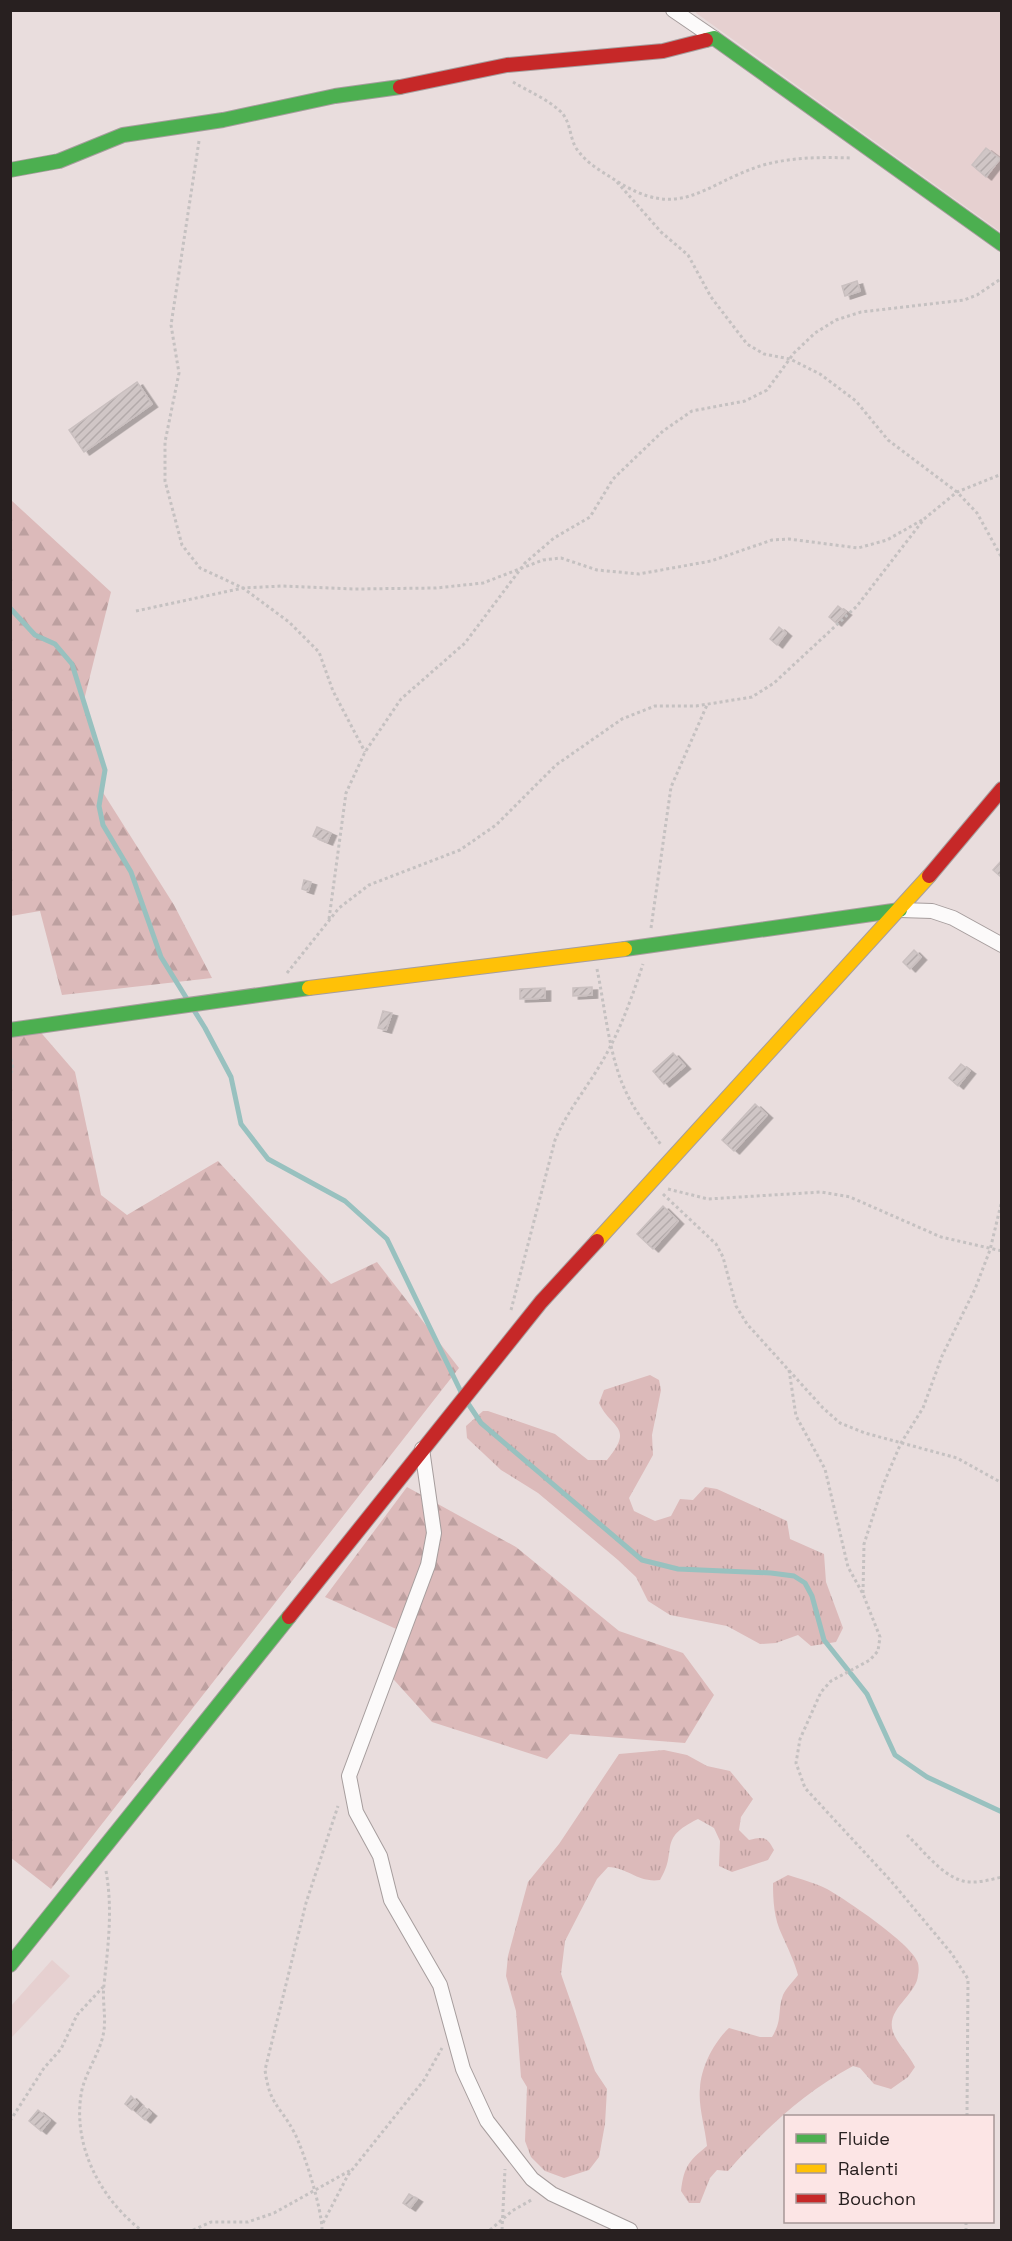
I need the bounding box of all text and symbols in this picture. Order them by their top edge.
legend [784,2115,994,2223]
text: Fluide [838,2127,890,2150]
text: Ralenti [838,2157,898,2180]
text: Bouchon [838,2187,916,2210]

